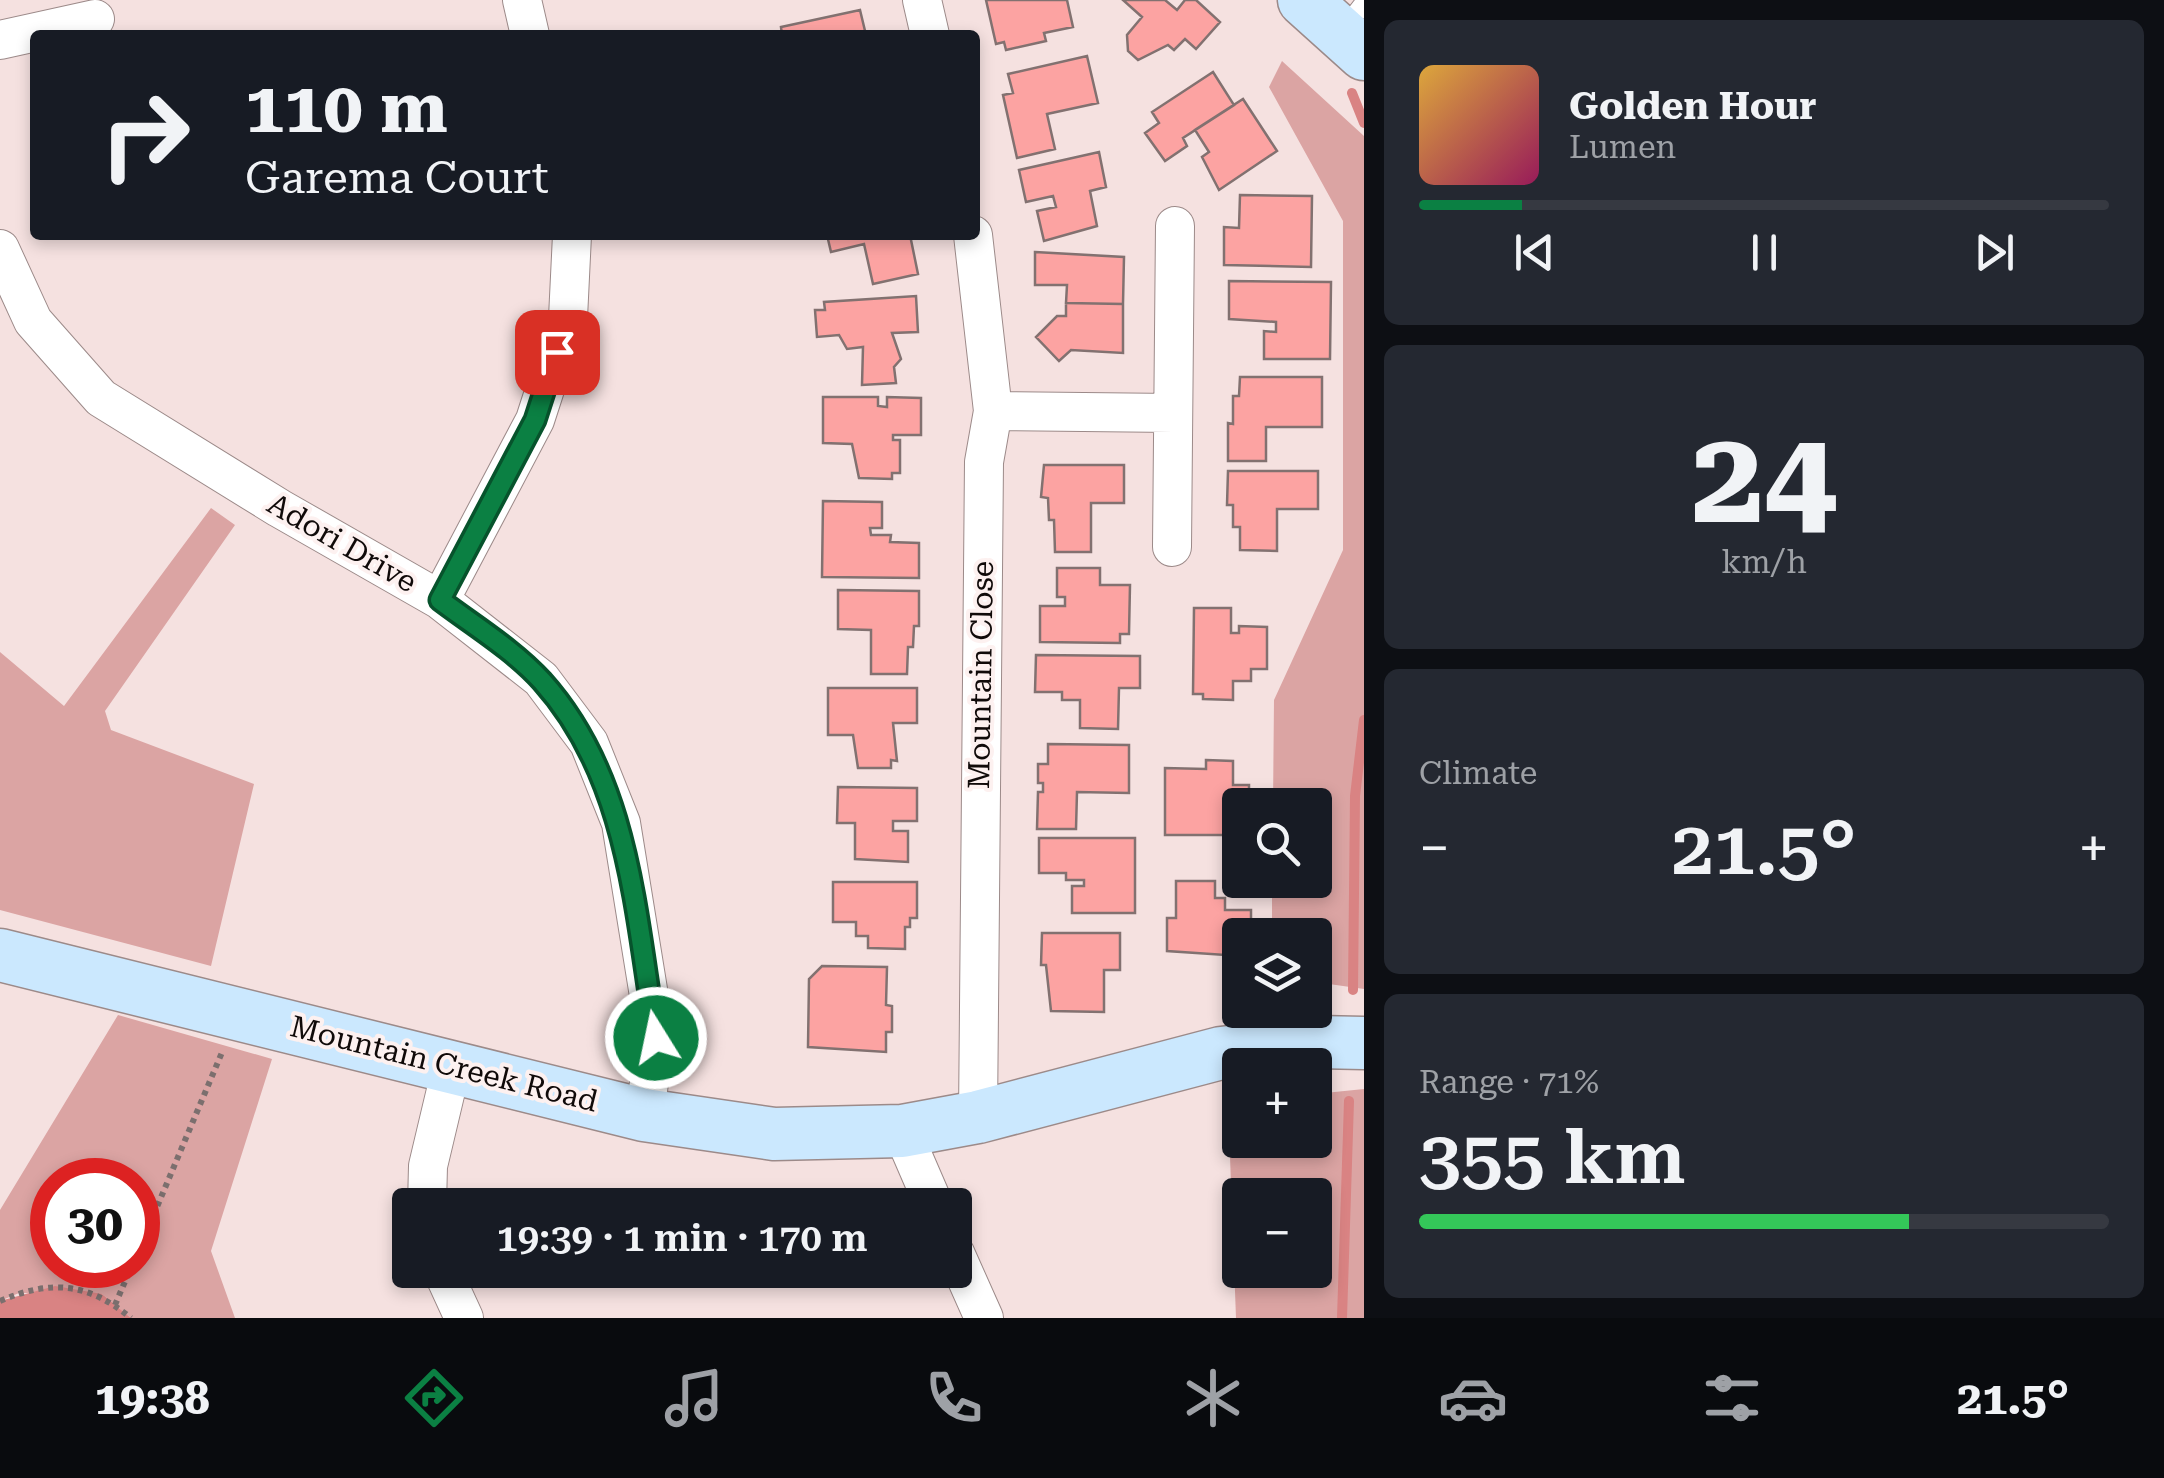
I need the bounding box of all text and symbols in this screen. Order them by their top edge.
text: 110 m [245,67,448,149]
icon: right [80,70,210,200]
text: Golden Hour [1569,84,1817,128]
text: Lumen [1569,128,1676,166]
text: Garema Court [245,151,549,204]
icon: previous [1507,225,1562,280]
icon: pause [1737,225,1792,280]
icon: next [1967,225,2022,280]
pin [515,310,600,395]
icon: arrive [530,325,585,380]
text: 24 [1691,401,1837,554]
street label: Adori Drive [261,486,423,599]
text: km/h [1721,543,1807,581]
street label: Mountain Close [961,561,1000,789]
text: Climate [1419,754,1537,792]
map controls [1222,788,1332,1288]
button: search [1222,788,1332,898]
text: 21.5° [1671,804,1857,892]
text: − [1419,816,1450,880]
text: + [2078,816,2109,880]
button: layers [1222,918,1332,1028]
position arrow [604,986,708,1090]
street label: Mountain Creek Road [287,1008,601,1119]
button: + [1222,1048,1332,1158]
text: Range · 71% [1419,1063,1599,1101]
text: 355 km [1419,1113,1685,1201]
speed limit sign: 30 [30,1158,160,1288]
button: − [1222,1178,1332,1288]
text: 19:39 · 1 min · 170 m [497,1216,868,1260]
icon: directions [399,1363,469,1433]
icon: music [659,1363,729,1433]
icon: phone [919,1363,989,1433]
icon: climate [1178,1363,1248,1433]
icon: car [1438,1363,1508,1433]
icon: filters [1697,1363,1767,1433]
text: 19:38 [95,1372,210,1425]
text: 21.5° [1957,1372,2069,1425]

